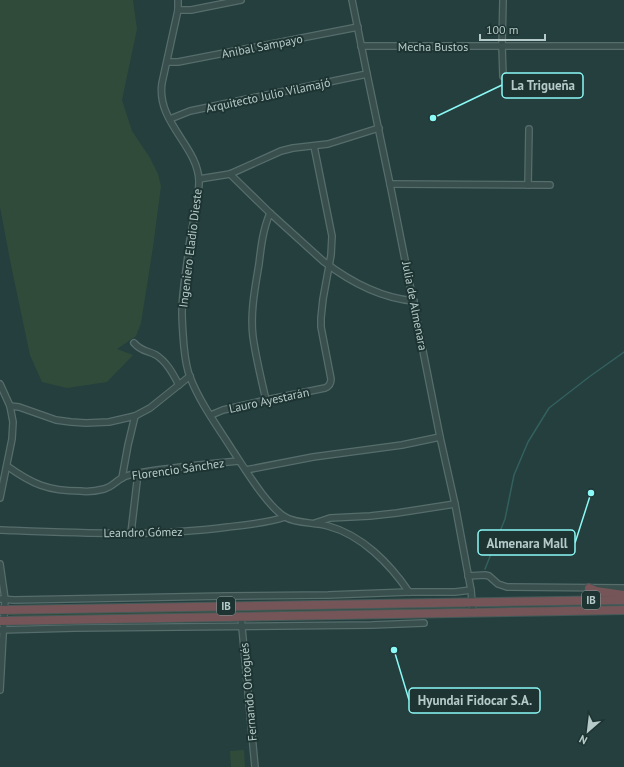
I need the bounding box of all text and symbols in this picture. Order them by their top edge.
scale bar [480,16,545,42]
text: 100 m [486,22,519,37]
street label: Anibal Sampayo [220,31,304,61]
street label: Mecha Bustos [398,39,468,54]
callout: La Trigueña [502,73,583,98]
street label: Arquitecto Julio Vilamajó [204,74,332,116]
text: La Trigueña [511,77,575,94]
street label: Ingeniero Eladio Dieste [175,188,205,308]
street label: Julia de Almenara [399,259,431,352]
street label: Lauro Ayestarán [228,384,310,416]
street label: Florencio Sánchez [131,455,225,483]
street label: Leandro Gómez [103,524,183,540]
callout: Almenara Mall [478,530,575,555]
text: Almenara Mall [486,535,568,552]
road number: IB [582,591,600,609]
road number: IB [217,597,235,615]
street label: Fernando Ortogués [236,642,260,742]
callout: Hyundai Fidocar S.A. [409,688,540,713]
text: Hyundai Fidocar S.A. [418,692,532,709]
north arrow [568,711,608,751]
text: N [577,732,590,748]

